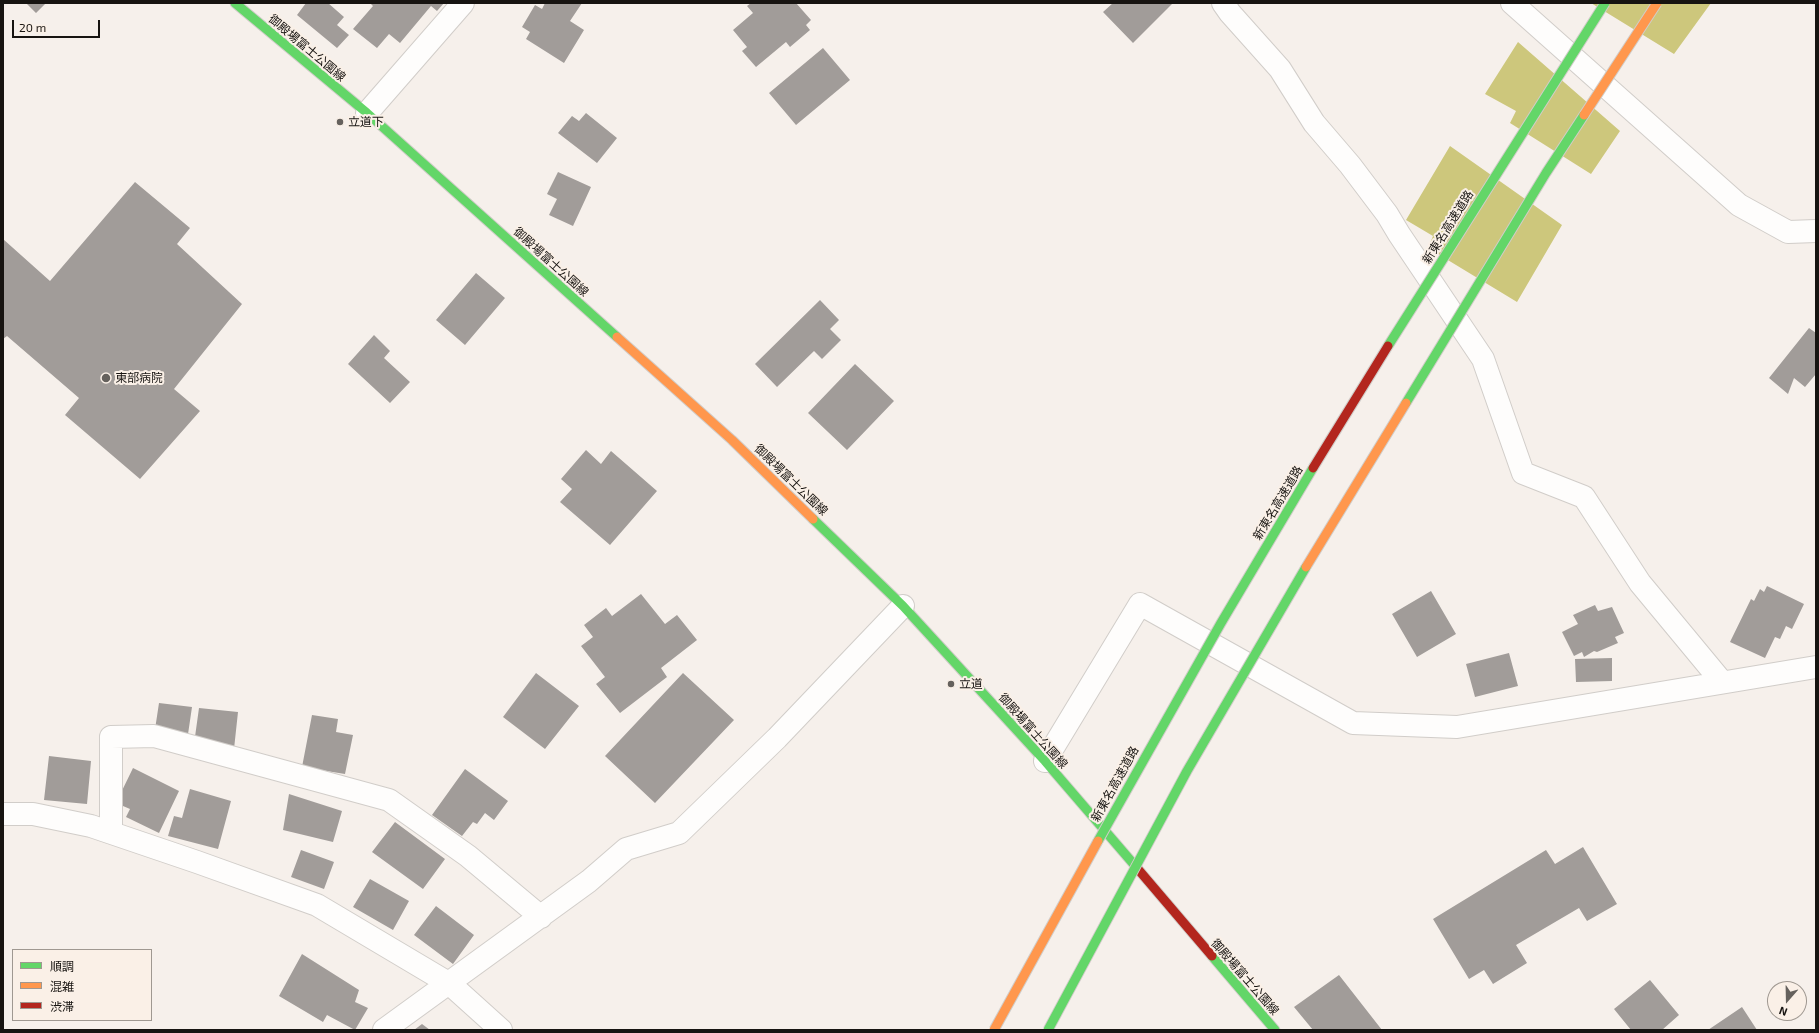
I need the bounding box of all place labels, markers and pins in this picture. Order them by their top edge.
place label: 立道下 [348,115,384,129]
marker: 立道下 [335,117,345,127]
place label: 東部病院 [115,371,163,385]
marker: 東部病院 [100,372,112,384]
place label: 立道 [959,677,983,691]
marker: 立道 [946,679,956,689]

